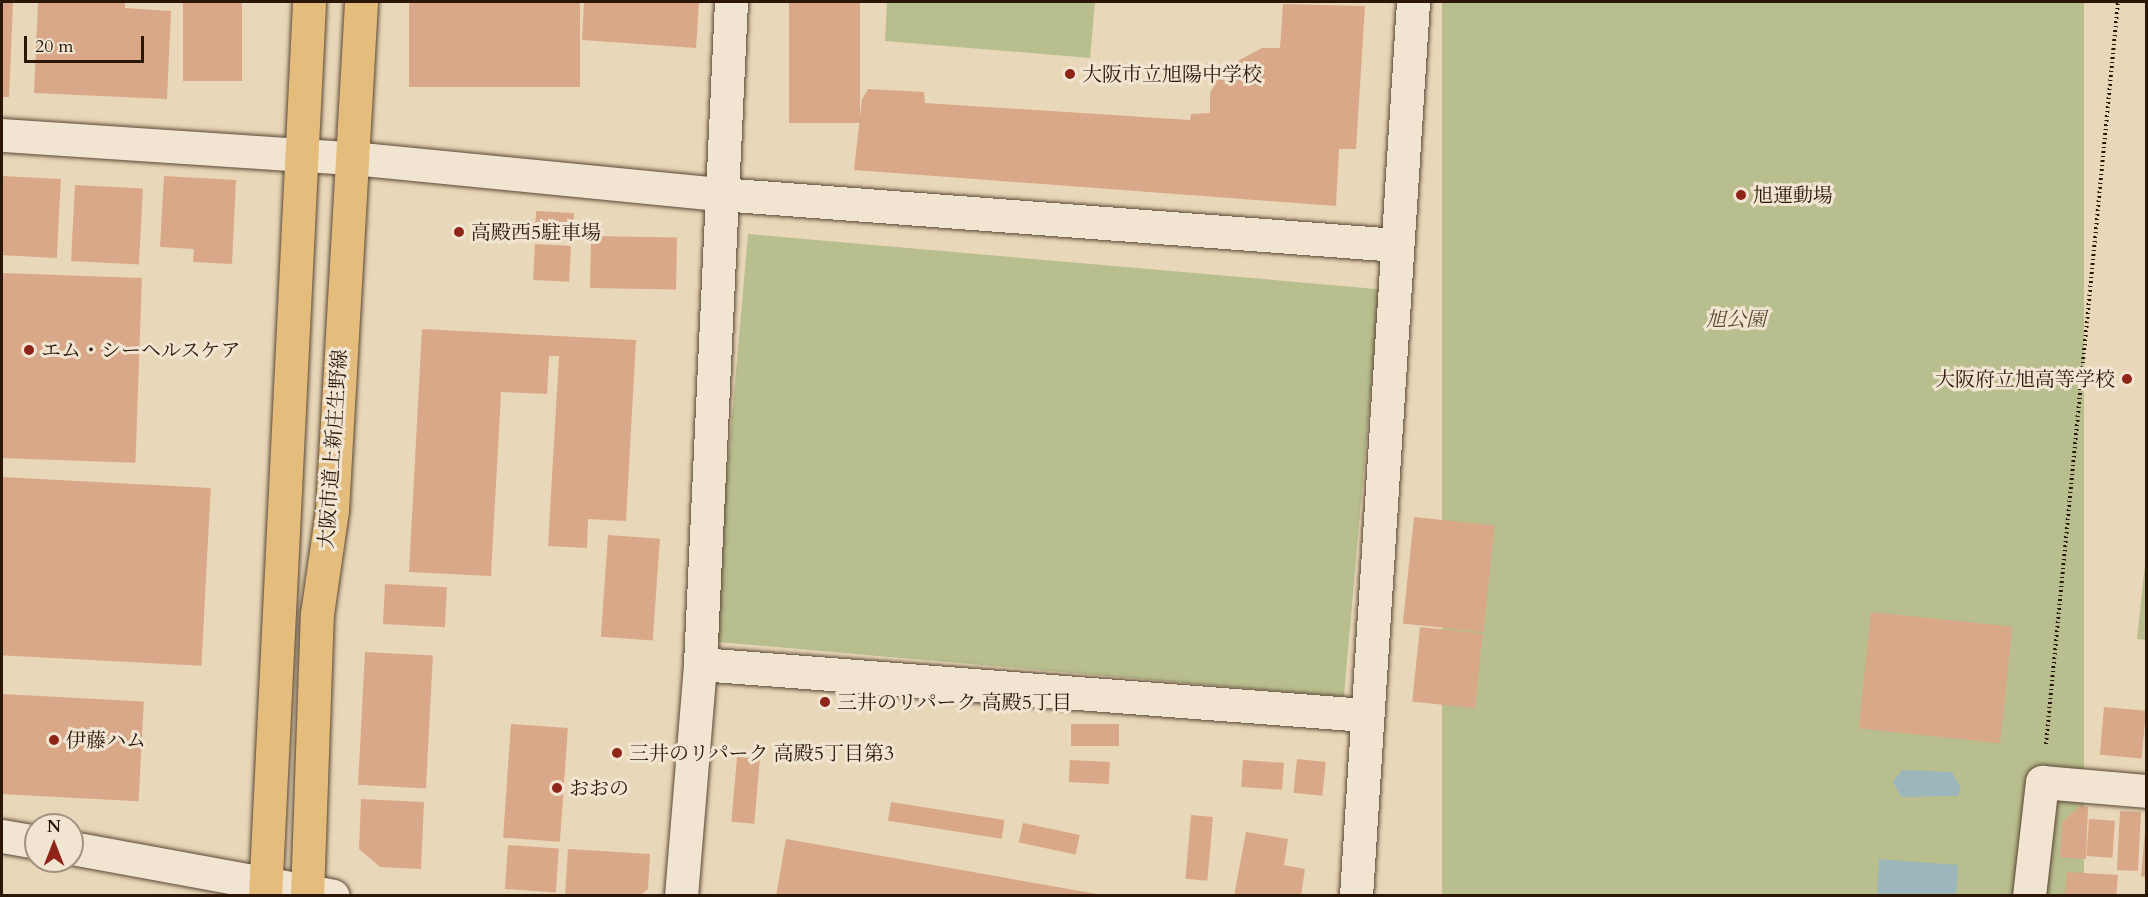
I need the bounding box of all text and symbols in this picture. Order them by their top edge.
scale bar [27,24,147,62]
text: 20 m [35,34,74,59]
place label: 大阪市立旭陽中学校 [1082,62,1262,86]
marker: 大阪市立旭陽中学校 [1063,67,1077,81]
place label: 旭運動場 [1753,183,1833,207]
marker: 旭運動場 [1734,188,1748,202]
place label: 高殿西5駐車場 [471,220,601,244]
marker: 高殿西5駐車場 [452,225,466,239]
park label: 旭公園 [1706,307,1766,331]
place label: エム・シーヘルスケア [41,338,241,362]
marker: エム・シーヘルスケア [22,343,36,357]
street label: 大阪市道上新庄生野線 [314,348,352,550]
place label: 大阪府立旭高等学校 [1935,367,2115,391]
marker: 大阪府立旭高等学校 [2120,372,2134,386]
place label: 三井のリパーク 高殿5丁目 [837,690,1073,714]
marker: 三井のリパーク 高殿5丁目 [818,695,832,709]
place label: 伊藤ハム [66,728,146,752]
marker: 伊藤ハム [47,733,61,747]
place label: 三井のリパーク 高殿5丁目第3 [629,741,895,765]
marker: 三井のリパーク 高殿5丁目第3 [610,746,624,760]
place label: おおの [569,776,629,800]
marker: おおの [550,781,564,795]
north arrow [24,813,84,873]
text: N [47,816,61,838]

